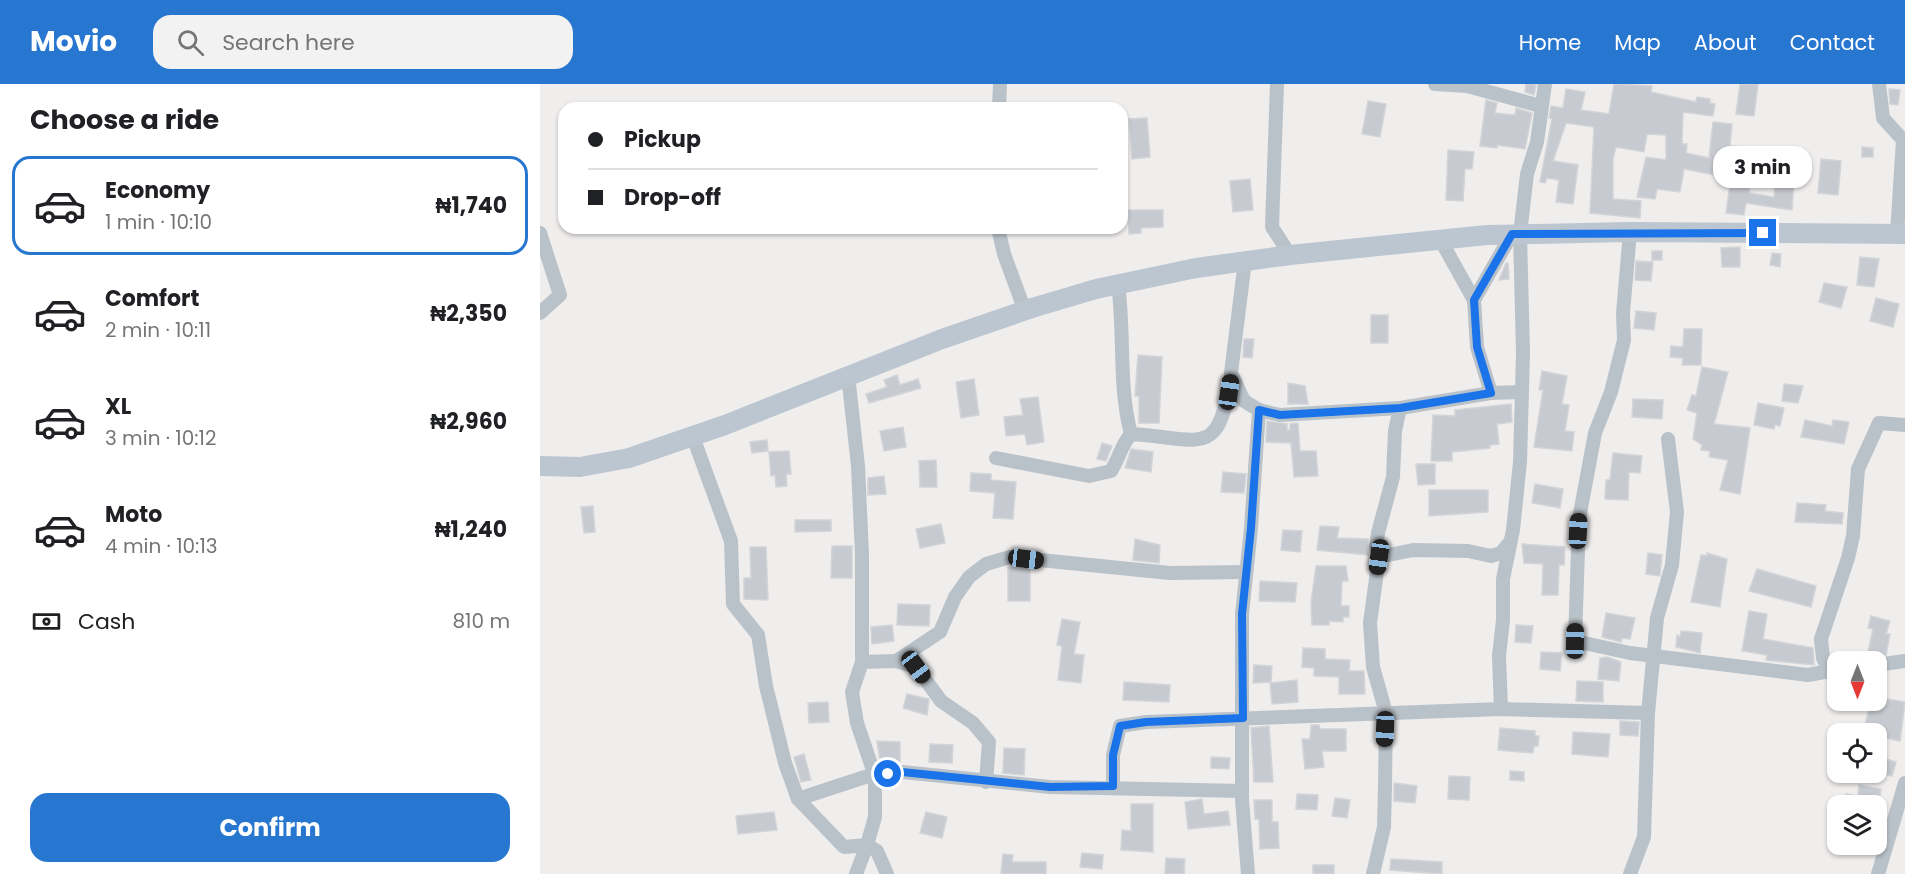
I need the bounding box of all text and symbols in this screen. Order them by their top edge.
search box [153,15,573,69]
text: Movio [30,22,117,61]
icon: search [174,26,207,59]
text: Search here [222,27,355,58]
text: Home [1519,28,1581,57]
text: Map [1614,28,1661,57]
text: About [1694,28,1757,57]
text: Contact [1790,28,1875,57]
text: Choose a ride [30,101,219,138]
text: Pickup [624,124,701,155]
callout: 3 min [1714,146,1812,188]
text: 3 min [1734,153,1791,181]
text: Economy [105,175,210,206]
icon: car [33,179,87,233]
text: Drop-off [624,182,721,213]
text: ₦1,740 [436,190,507,221]
text: 1 min · 10:10 [105,208,212,236]
route end [1749,219,1776,246]
text: Comfort [105,283,199,314]
icon: car [33,287,87,341]
text: ₦2,350 [430,298,507,329]
text: 2 min · 10:11 [105,316,211,344]
car [1218,373,1240,411]
text: XL [105,391,131,422]
icon: car [33,395,87,449]
text: ₦2,960 [430,406,507,437]
text: 3 min · 10:12 [105,424,216,452]
text: Moto [105,499,162,530]
icon: car [33,503,87,557]
car [1568,513,1588,549]
text: ₦1,240 [435,514,507,545]
text: 4 min · 10:13 [105,532,218,560]
car [1368,538,1390,576]
car [1007,548,1045,570]
icon: cash [30,605,63,638]
text: Cash [78,606,135,637]
text: 810 m [452,607,510,635]
car [1566,623,1584,659]
car [898,647,934,687]
north arrow [1827,651,1887,711]
map controls [1827,651,1887,855]
car [1375,711,1395,747]
button: locate [1827,723,1887,783]
route start [874,760,901,787]
button: Confirm [30,793,510,862]
button: layers [1827,795,1887,855]

